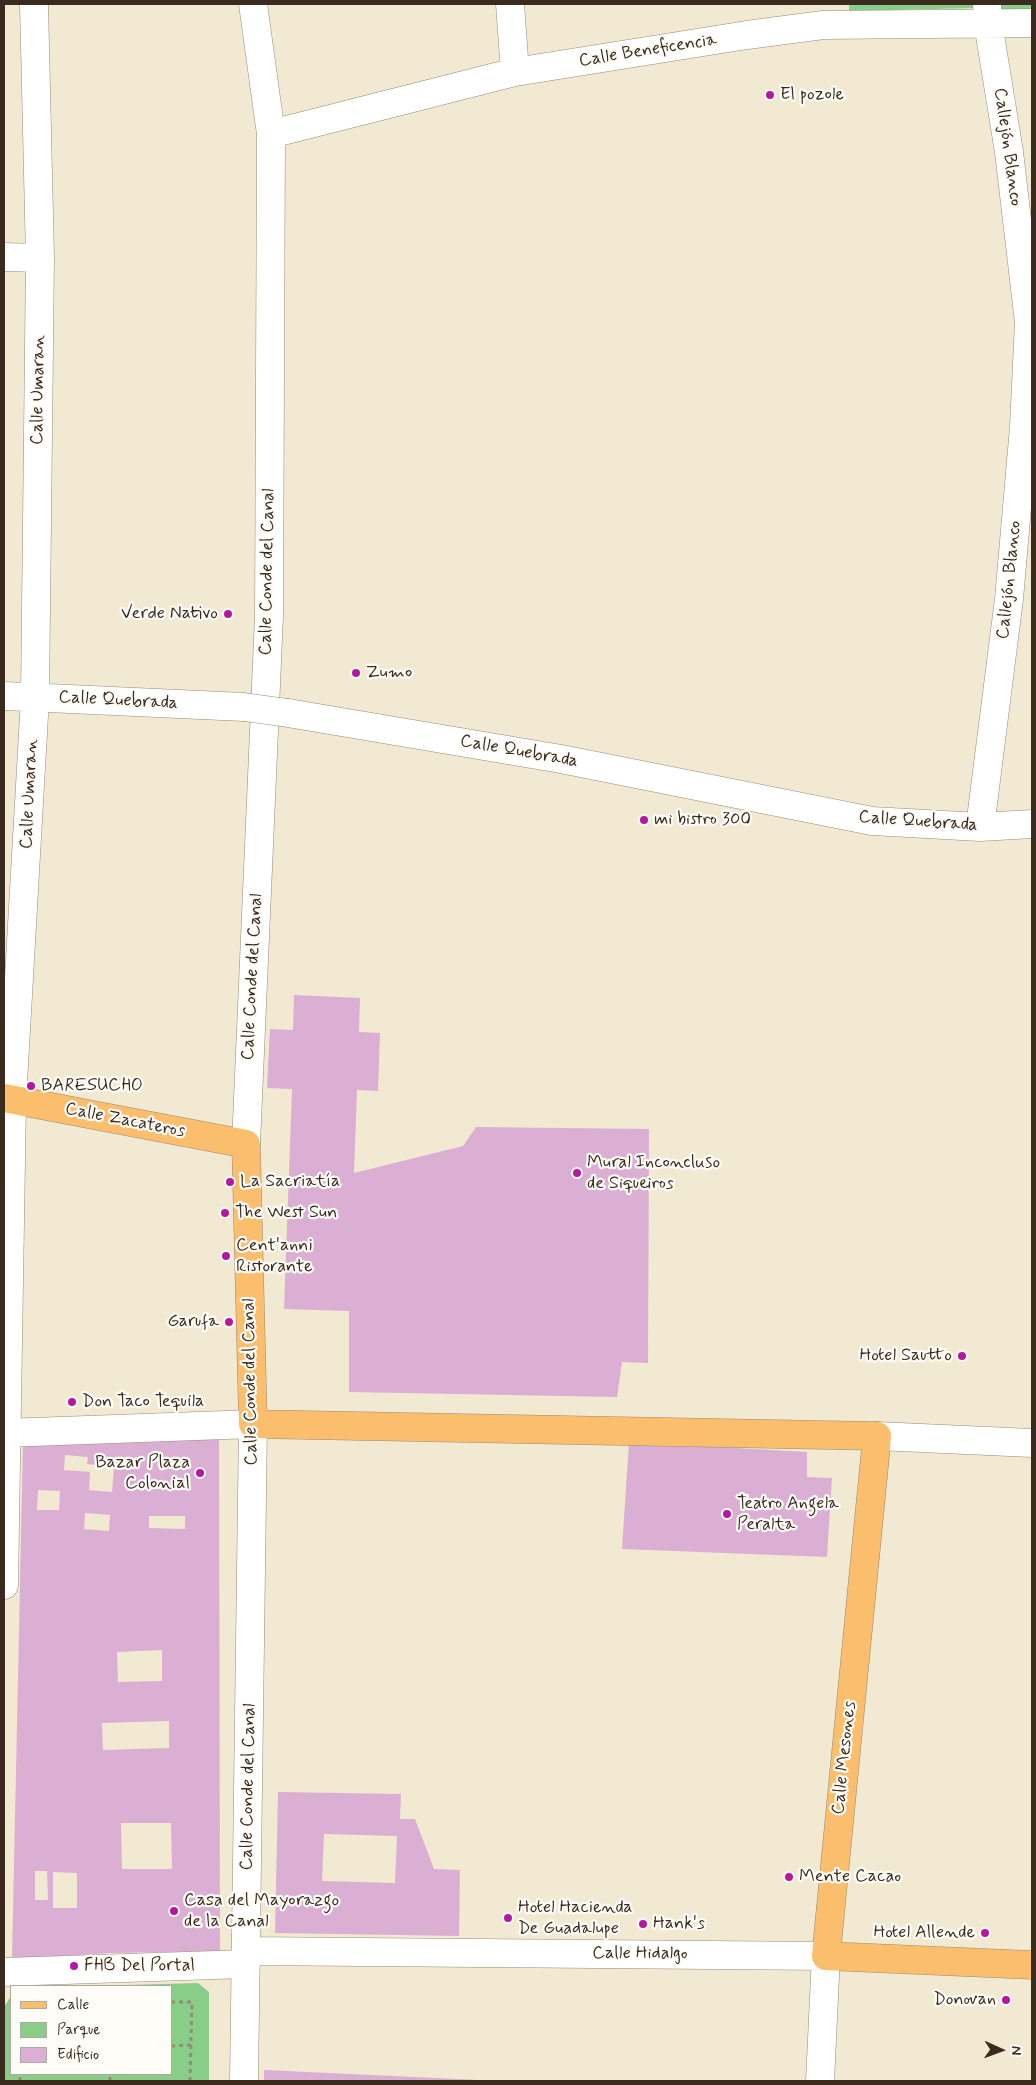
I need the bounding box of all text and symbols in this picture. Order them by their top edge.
street label: Calle Beneficencia [577,29,719,73]
place label: El pozole [780,84,844,106]
street label: Callejón Blanco [988,86,1026,208]
marker: El pozole [764,89,776,101]
street label: Calle Umaran [27,335,51,445]
street label: Calle Conde del Canal [256,488,280,656]
street label: Callejón Blanco [993,520,1027,640]
place label: Verde Nativo [121,603,218,625]
marker: Verde Nativo [222,608,234,620]
place label: Zumo [366,662,412,684]
marker: Zumo [350,667,362,679]
street label: Calle Quebrada [58,687,178,715]
street label: Calle Quebrada [458,731,580,773]
street label: Calle Umaran [16,738,44,850]
street label: Calle Quebrada [858,807,978,837]
place label: mi bistro 300 [654,809,751,831]
marker: mi bistro 300 [638,814,650,826]
street label: Calle Conde del Canal [238,893,268,1061]
place label: BARESUCHO [41,1075,143,1097]
marker: BARESUCHO [25,1080,37,1092]
street label: Calle Zacateros [63,1099,187,1143]
place label: Mural Inconcluso de Siqueiros [587,1152,720,1194]
marker: Mural Inconcluso de Siqueiros [571,1167,583,1179]
place label: La Sacriatía [240,1171,340,1193]
marker: La Sacriatía [224,1176,236,1188]
place label: The West Sun [235,1202,337,1224]
marker: The West Sun [219,1207,231,1219]
place label: Cent'anni Ristorante [236,1235,313,1278]
marker: Cent'anni Ristorante [220,1250,232,1262]
street label: Calle Conde del Canal [239,1298,263,1466]
place label: Garufa [167,1311,219,1333]
marker: Garufa [223,1316,235,1328]
place label: Hotel Sautto [859,1345,952,1367]
marker: Hotel Sautto [956,1350,968,1362]
place label: Don Taco Tequila [82,1391,204,1413]
marker: Don Taco Tequila [66,1396,78,1408]
place label: Bazar Plaza Colonial [95,1452,190,1495]
marker: Bazar Plaza Colonial [194,1467,206,1479]
place label: Teatro Angela Peralta [737,1493,839,1536]
marker: Teatro Angela Peralta [721,1508,733,1520]
street label: Calle Mesones [828,1700,862,1816]
street label: Calle Conde del Canal [237,1703,261,1871]
place label: Mente Cacao [799,1866,901,1888]
marker: Mente Cacao [783,1871,795,1883]
place label: Casa del Mayorazgo de la Canal [184,1890,339,1932]
place label: Hotel Hacienda De Guadalupe [518,1897,632,1940]
marker: Casa del Mayorazgo de la Canal [168,1905,180,1917]
marker: Hotel Hacienda De Guadalupe [502,1912,514,1924]
place label: Hank's [653,1913,705,1935]
marker: Hank's [637,1918,649,1930]
place label: Hotel Allende [873,1922,975,1944]
marker: Hotel Allende [979,1927,991,1939]
street label: Calle Hidalgo [592,1943,688,1965]
place label: FHB Del Portal [84,1955,195,1977]
marker: FHB Del Portal [68,1960,80,1972]
legend [10,1985,172,2075]
place label: Donovan [933,1989,996,2011]
marker: Donovan [1000,1994,1012,2006]
text: Calle [57,1995,89,2015]
text: Parque [57,2020,100,2040]
north arrow [976,2025,1026,2075]
text: Edificio [57,2045,99,2065]
text: N [1007,2046,1025,2055]

